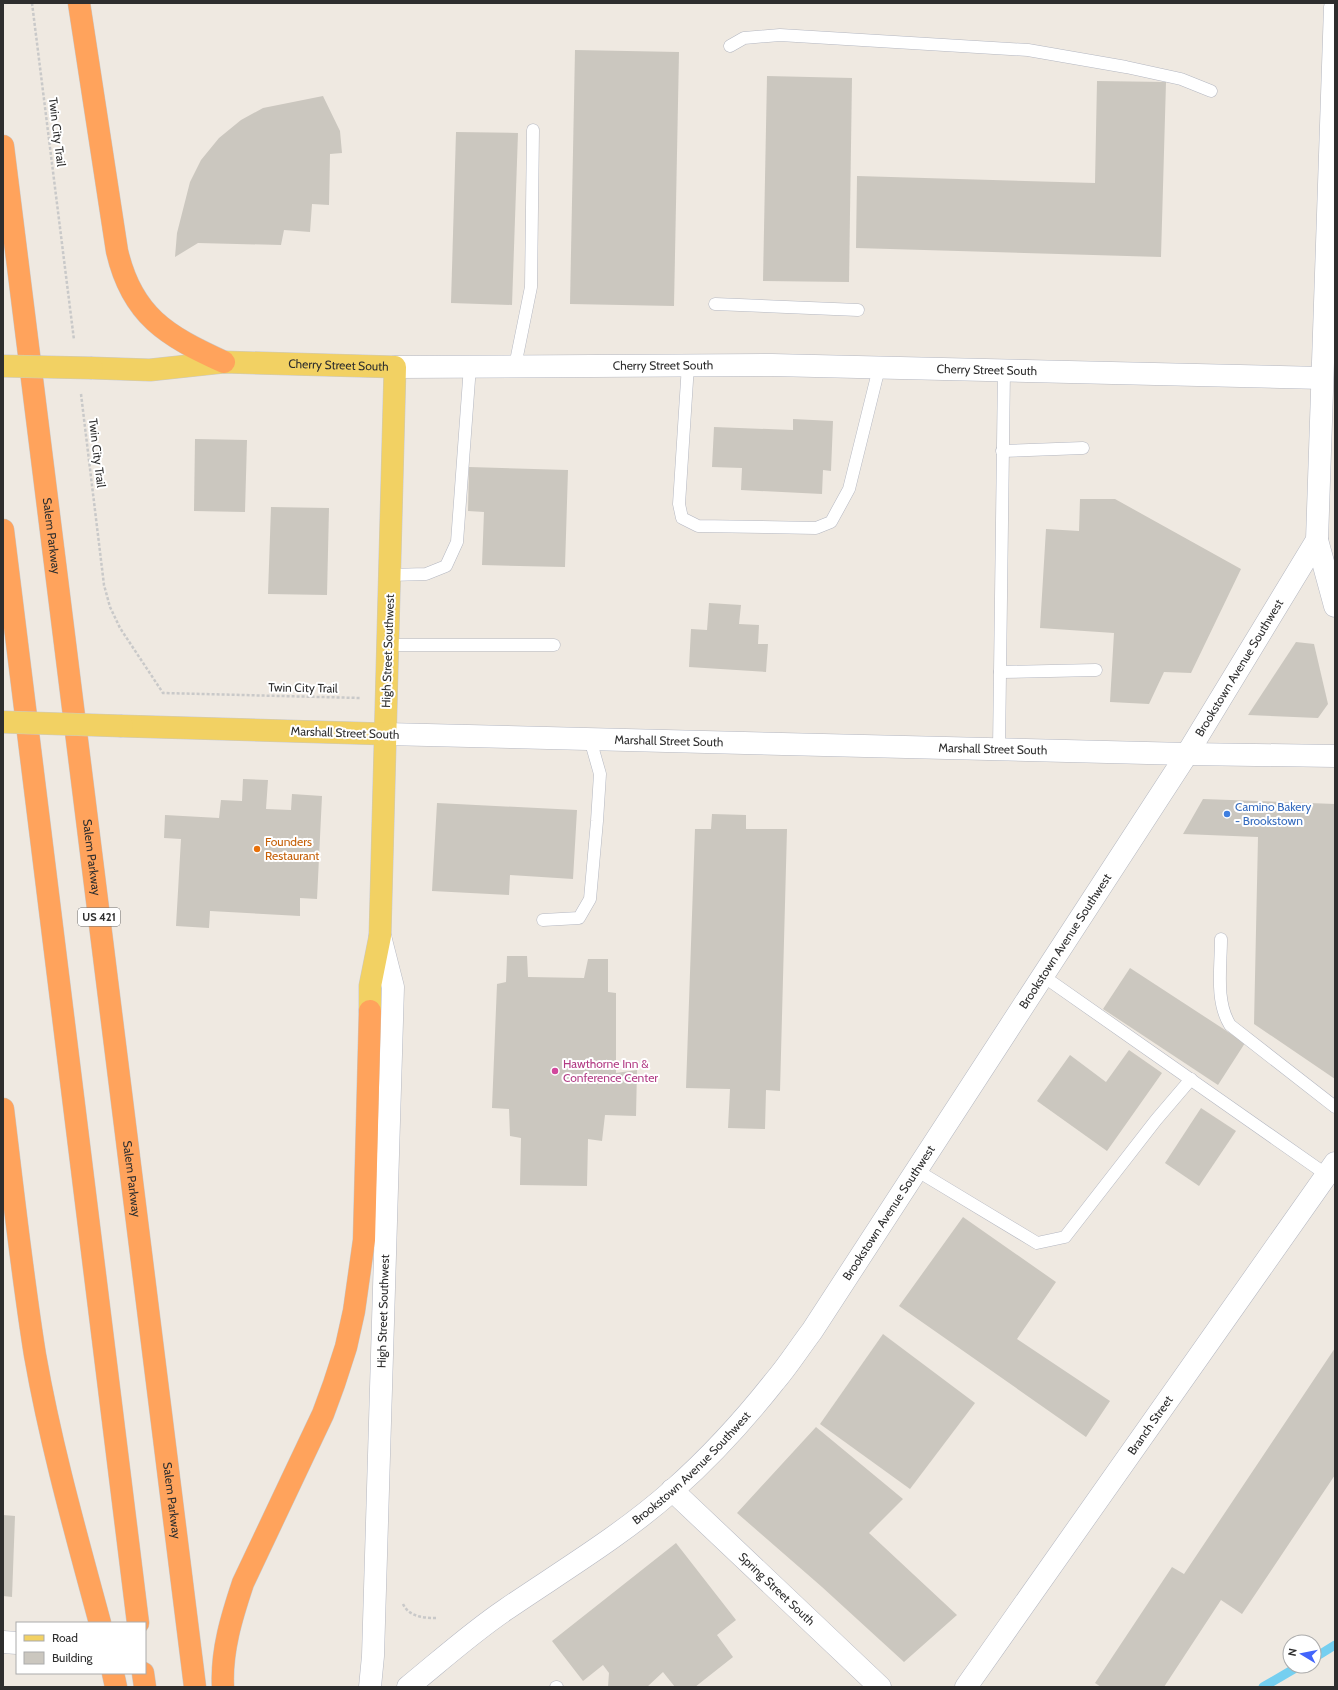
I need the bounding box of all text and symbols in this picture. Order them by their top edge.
street label: Twin City Trail [46,97,69,167]
street label: Cherry Street South [288,356,389,374]
street label: Cherry Street South [613,357,713,373]
street label: Cherry Street South [937,361,1037,378]
street label: Twin City Trail [86,418,109,488]
street label: Salem Parkway [40,497,64,575]
street label: High Street Southwest [378,594,397,708]
street label: Brookstown Avenue Southwest [1191,596,1286,739]
street label: Twin City Trail [268,679,338,696]
street label: Marshall Street South [290,723,400,742]
street label: Marshall Street South [614,732,724,749]
street label: Marshall Street South [938,740,1047,758]
place label: Camino Bakery - Brookstown [1235,799,1311,828]
marker: Camino Bakery - Brookstown [1222,809,1232,819]
street label: Salem Parkway [80,818,104,896]
place label: Founders Restaurant [265,834,319,863]
marker: Founders Restaurant [252,844,262,854]
street label: Brookstown Avenue Southwest [1016,871,1114,1011]
road number: US 421 [78,908,120,926]
place label: Hawthorne Inn & Conference Center [563,1056,658,1085]
marker: Hawthorne Inn & Conference Center [550,1066,560,1076]
street label: Salem Parkway [120,1140,144,1218]
street label: Brookstown Avenue Southwest [839,1142,938,1283]
street label: High Street Southwest [374,1254,392,1368]
street label: Branch Street [1124,1393,1176,1458]
street label: Brookstown Avenue Southwest [629,1408,753,1527]
street label: Salem Parkway [160,1461,184,1540]
street label: Spring Street South [736,1549,818,1628]
legend [16,1622,146,1674]
text: Road [52,1630,78,1645]
north arrow [1282,1634,1322,1674]
text: N [1285,1647,1300,1657]
text: Building [52,1650,94,1665]

